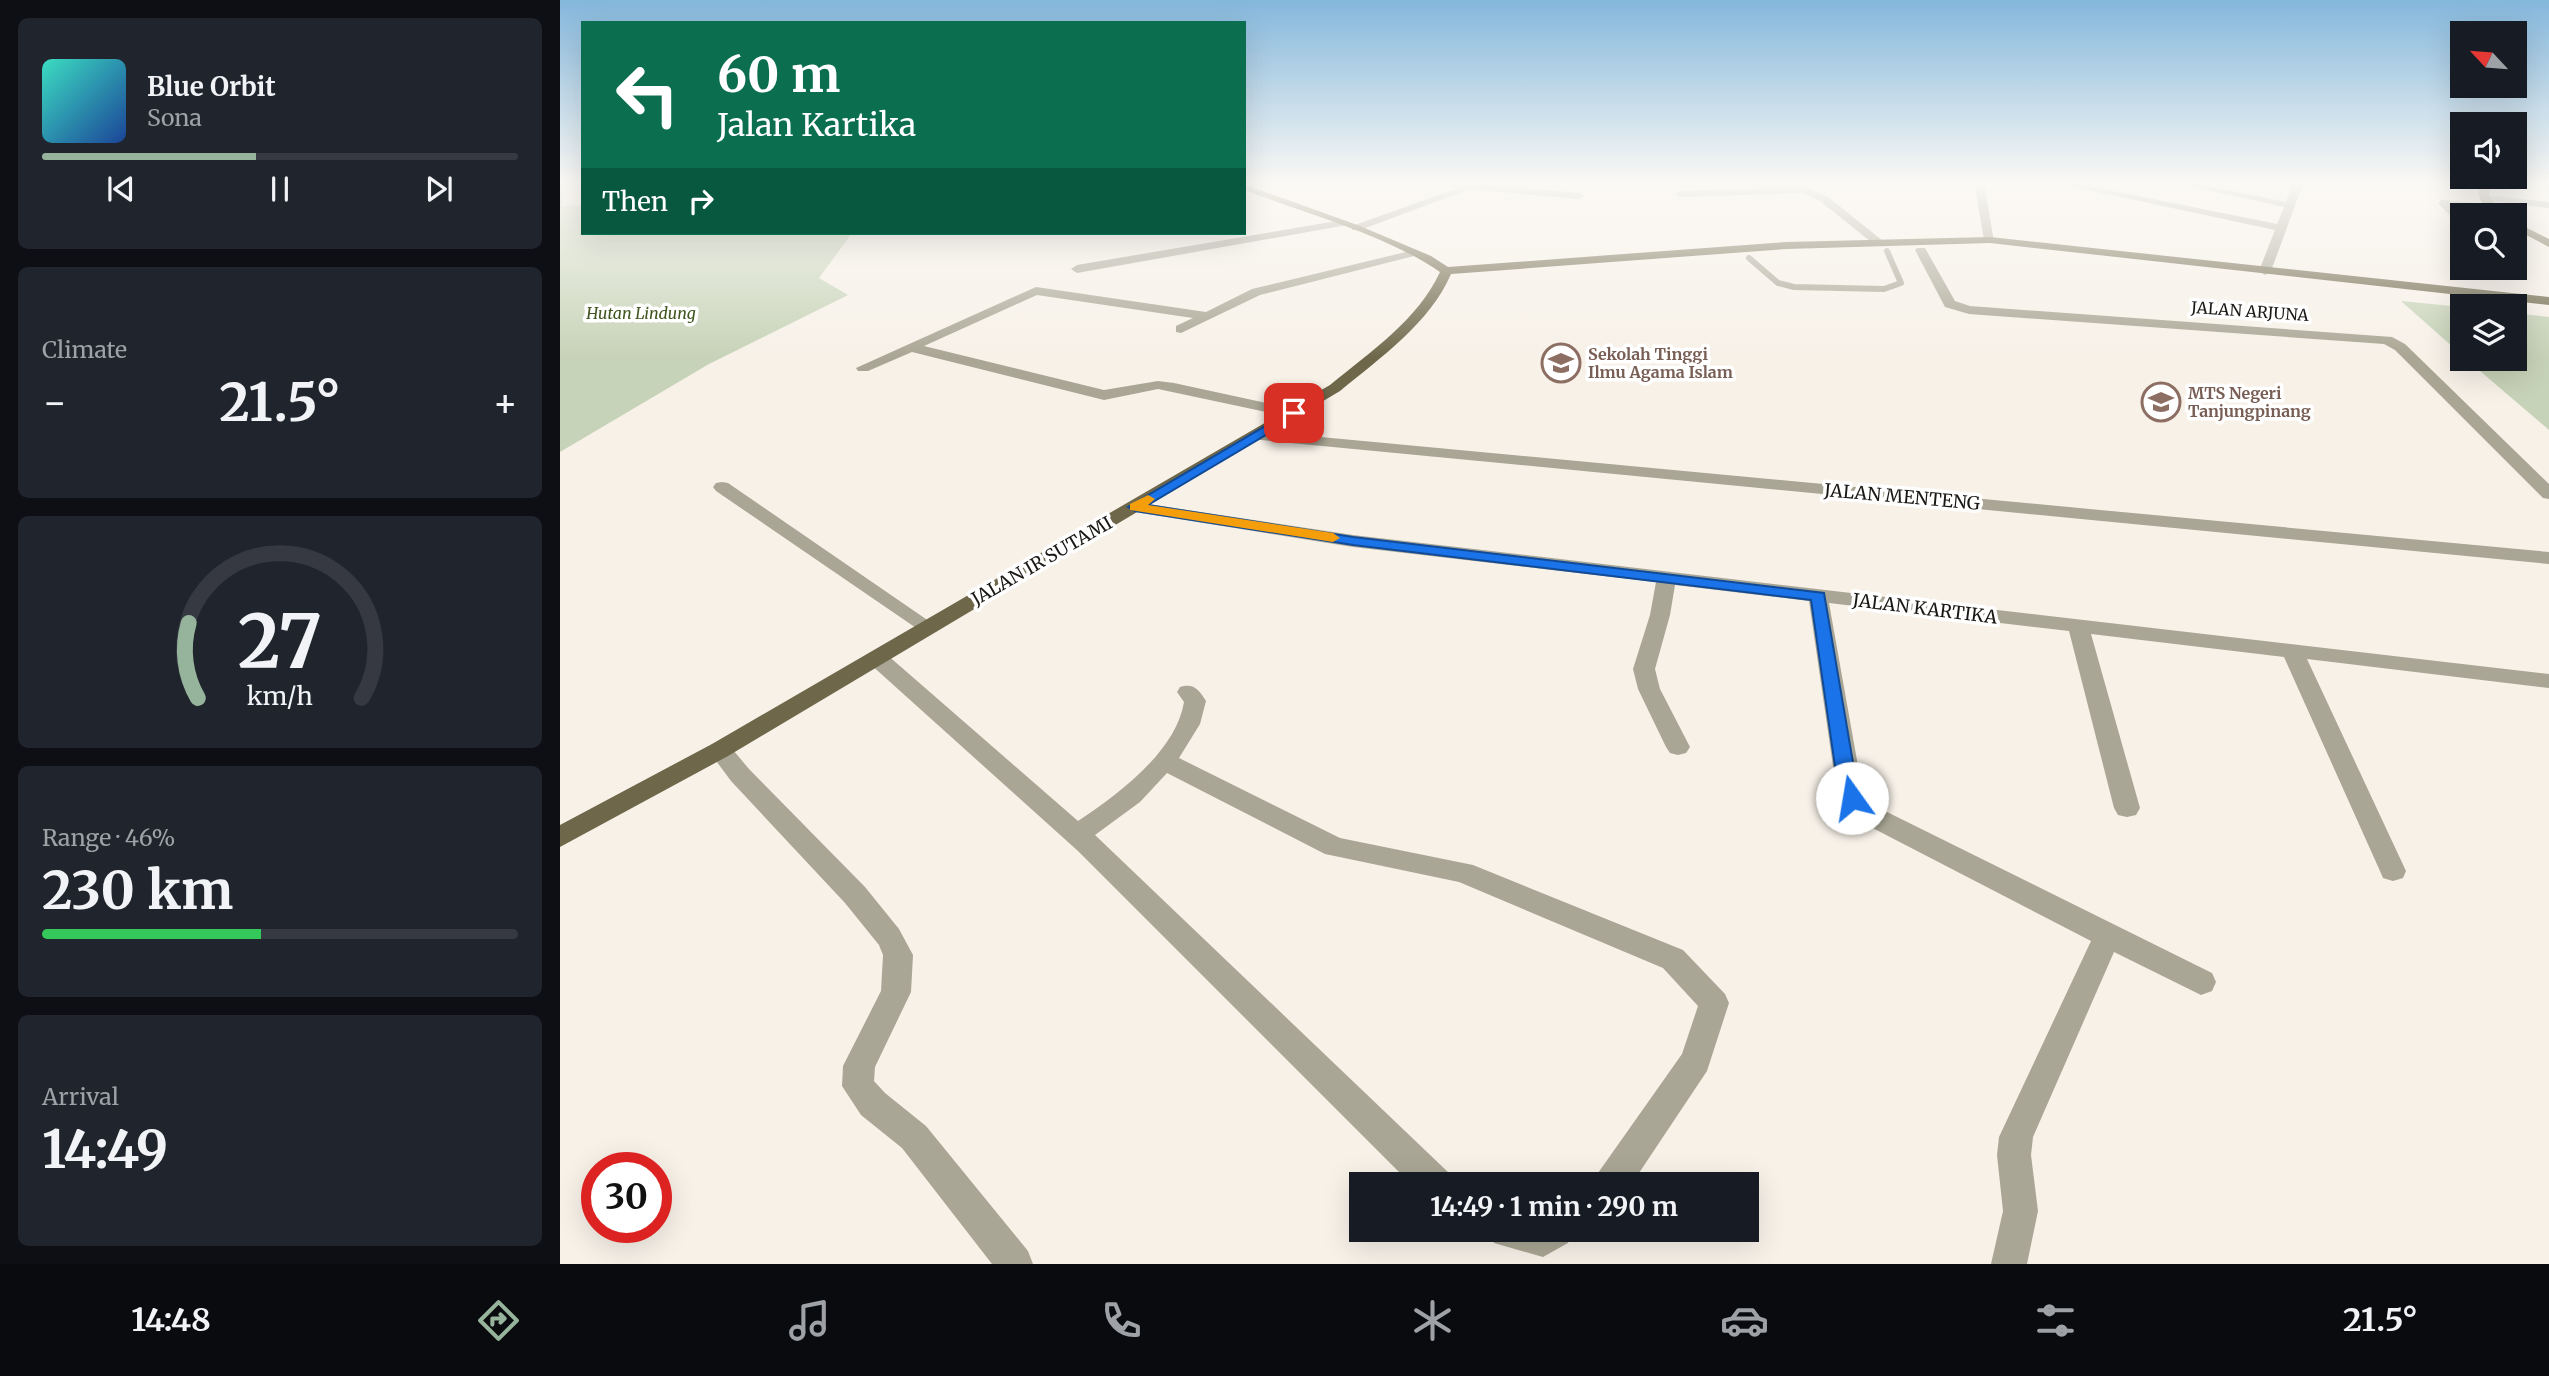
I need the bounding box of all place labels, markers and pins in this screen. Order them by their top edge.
school or university icon: Sekolah Tinggi Ilmu Agama Islam [1540,342,1582,384]
place label: Sekolah Tinggi Ilmu Agama Islam [1588,344,1733,382]
school or university icon: MTS Negeri Tanjungpinang [2140,381,2182,423]
pin [1264,383,1324,443]
place label: MTS Negeri Tanjungpinang [2188,383,2311,421]

